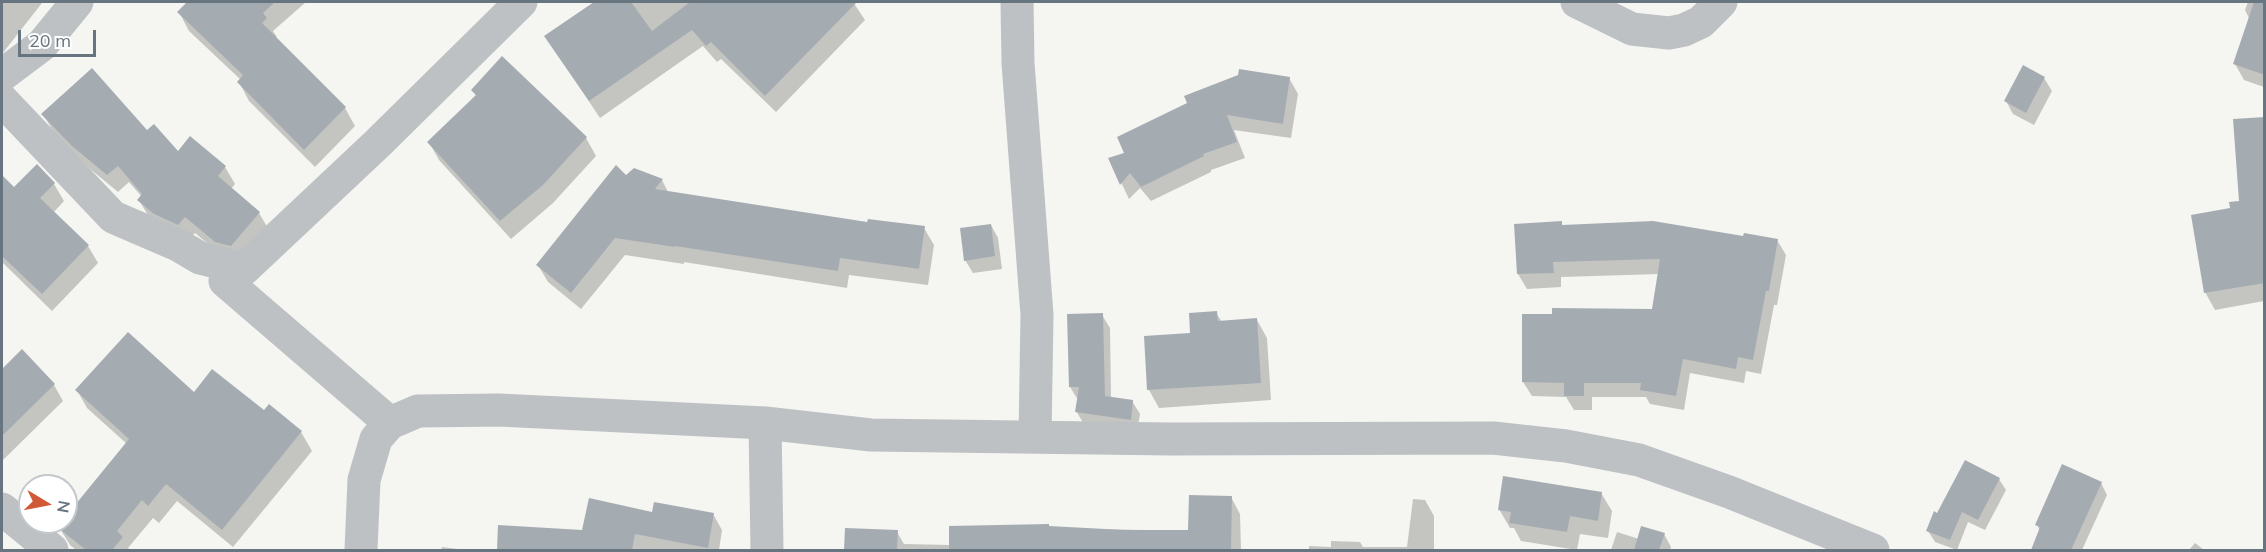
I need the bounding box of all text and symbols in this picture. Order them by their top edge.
scale bar [21,18,99,56]
text: 20 m [29,29,71,52]
north arrow [18,474,78,534]
text: N [53,499,75,514]

